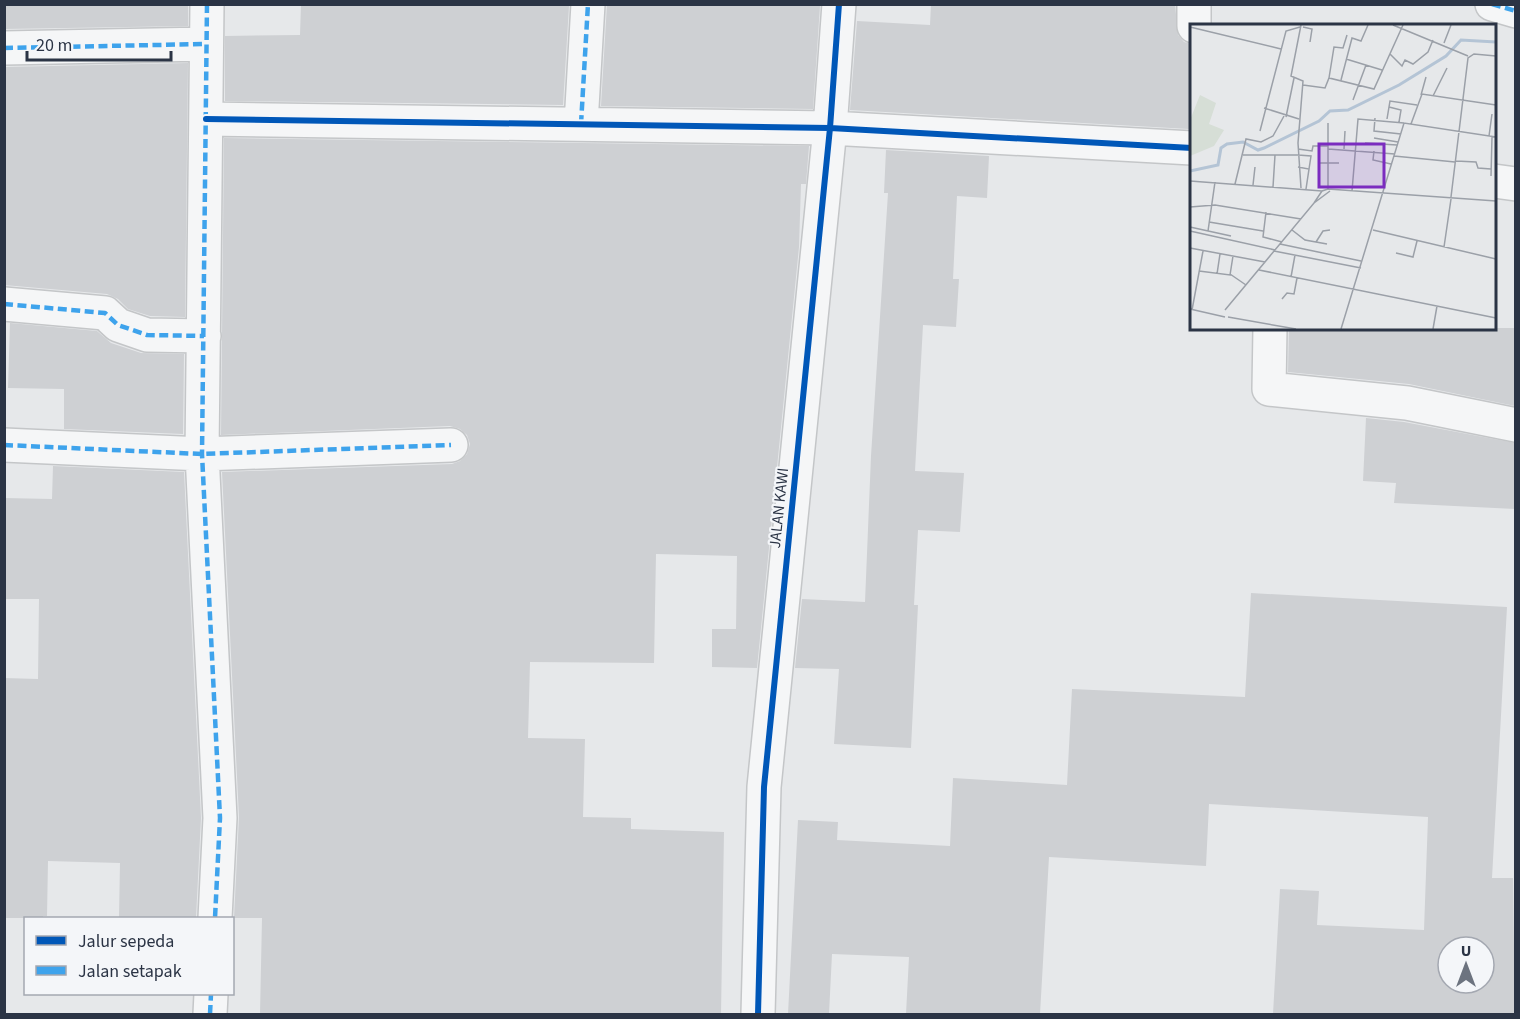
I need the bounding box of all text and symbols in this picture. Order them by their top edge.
scale bar [27,24,171,62]
inset map [1190,24,1496,330]
text: 20 m [36,33,72,58]
street label: JALAN KAWI [764,467,794,549]
legend [24,917,234,995]
text: Jalur sepeda [78,929,174,954]
north arrow [1436,935,1496,995]
text: U [1461,940,1471,962]
text: Jalan setapak [78,959,182,984]

